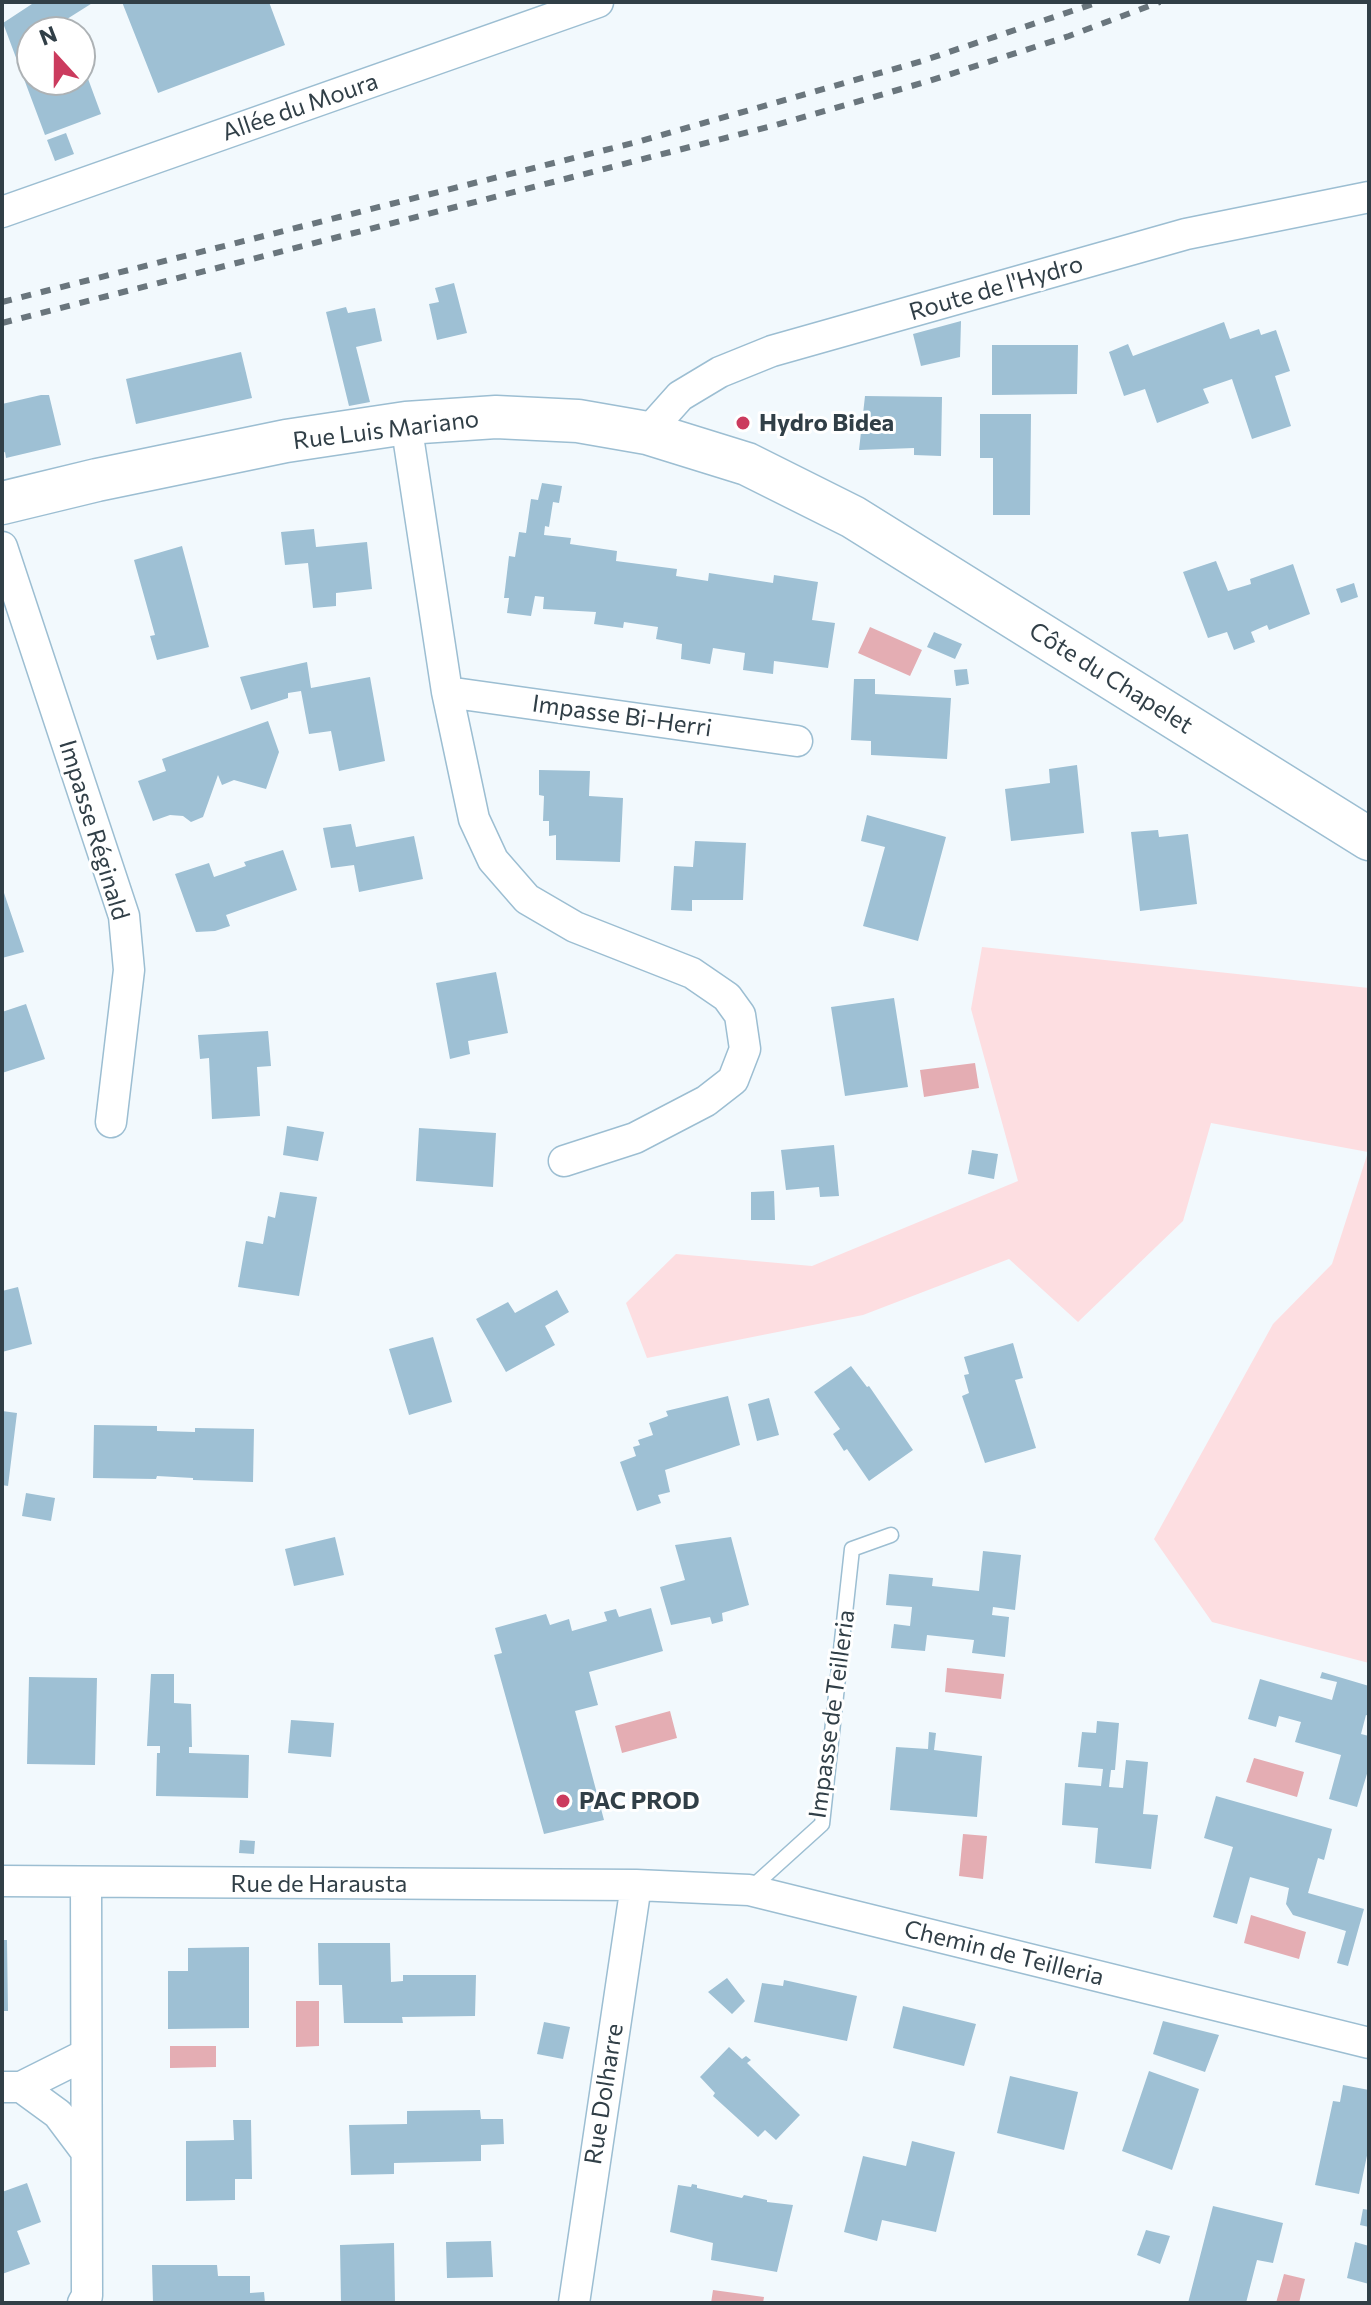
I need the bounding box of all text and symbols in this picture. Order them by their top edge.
north arrow [16,16,96,96]
text: N [35,19,60,51]
street label: Allée du Moura [218,67,382,147]
street label: Route de l'Hydro [906,249,1086,327]
street label: Rue Luis Mariano [291,404,481,456]
place label: Hydro Bidea [759,409,894,437]
marker: Hydro Bidea [734,414,752,432]
street label: Côte du Chapelet [1024,616,1198,740]
street label: Impasse Bi-Herri [530,689,714,743]
street label: Impasse Réginald [53,736,135,924]
street label: Impasse de Teilleria [803,1608,861,1820]
place label: PAC PROD [579,1787,700,1815]
marker: PAC PROD [554,1792,572,1810]
street label: Rue de Harausta [231,1870,407,1898]
street label: Chemin de Teilleria [901,1914,1107,1992]
street label: Rue Dolharre [579,2021,629,2167]

